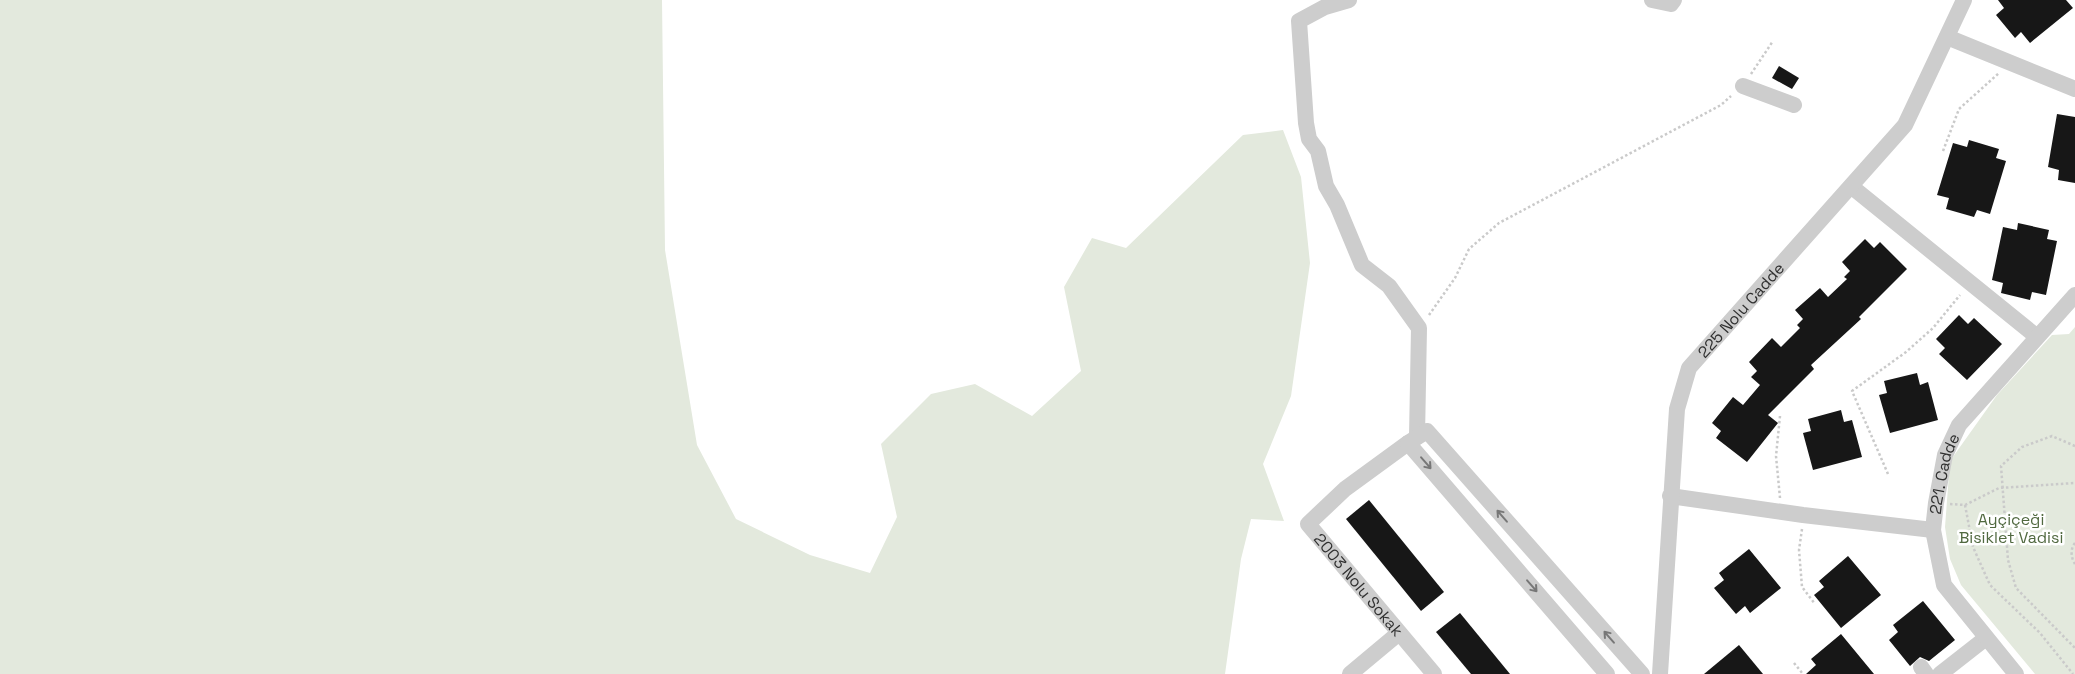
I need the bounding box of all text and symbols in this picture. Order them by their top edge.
street label: 225 Nolu Cadde [1693,258,1789,362]
street label: 221. Cadde [1925,430,1965,515]
one-way arrow [1420,456,1431,469]
one-way arrow [1496,509,1508,522]
park label: Ayçiçeği Bisiklet Vadisi [1959,509,2063,548]
street label: 2003 Nolu Sokak [1309,529,1408,641]
one-way arrow [1526,579,1538,592]
one-way arrow [1604,631,1615,644]

